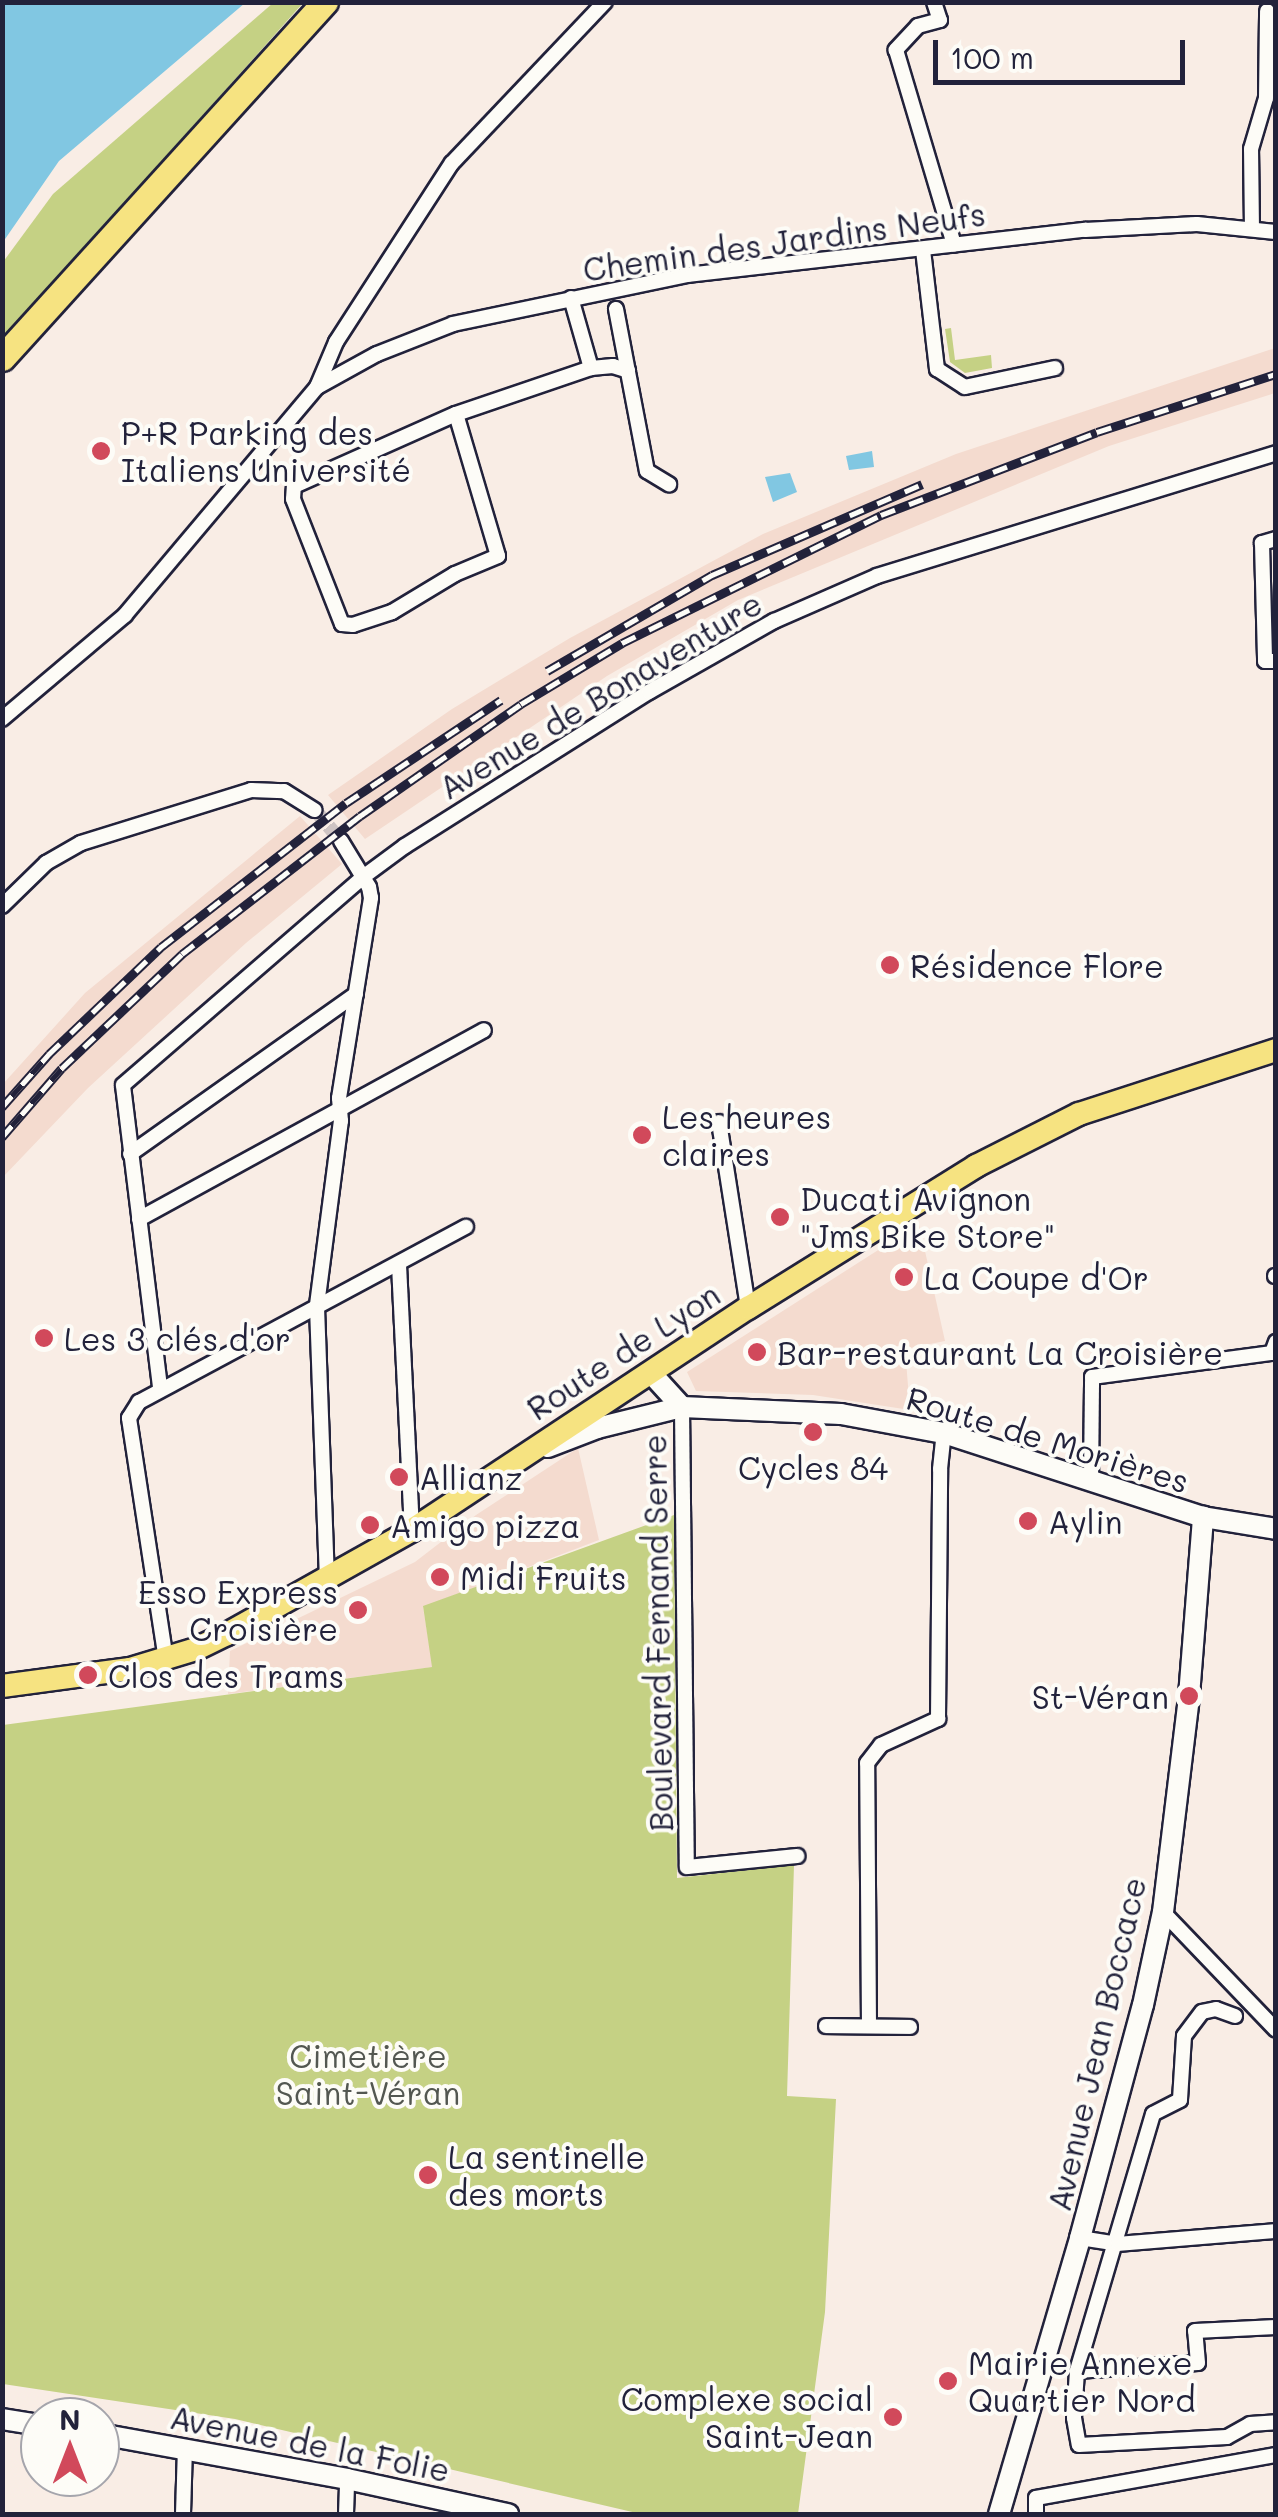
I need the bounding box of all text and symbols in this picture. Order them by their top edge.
scale bar [938,20,1190,82]
text: 100 m [950,37,1034,77]
street label: Chemin des Jardins Neufs [580,194,988,288]
place label: P+R Parking des Italiens Université [121,414,411,489]
marker: P+R Parking des Italiens Université [90,440,112,462]
street label: Avenue de Bonaventure [432,583,768,807]
place label: Résidence Flore [910,946,1164,984]
marker: Résidence Flore [879,954,901,976]
place label: Les heures claires [662,1098,831,1173]
marker: Les heures claires [631,1124,653,1146]
place label: Ducati Avignon "Jms Bike Store" [800,1180,1055,1255]
marker: Ducati Avignon "Jms Bike Store" [769,1206,791,1228]
place label: La Coupe d'Or [924,1258,1149,1296]
marker: La Coupe d'Or [893,1266,915,1288]
street label: Route de Lyon [520,1275,726,1427]
place label: Les 3 clés d'or [64,1319,291,1357]
marker: Les 3 clés d'or [33,1327,55,1349]
place label: Bar-restaurant La Croisière [777,1333,1223,1371]
marker: Bar-restaurant La Croisière [746,1341,768,1363]
street label: Route de Morières [902,1378,1194,1500]
marker: Cycles 84 [802,1421,824,1443]
street label: Boulevard Fernand Serre [634,1434,680,1832]
place label: Cycles 84 [738,1448,888,1486]
place label: Allianz [419,1458,522,1496]
marker: Allianz [388,1466,410,1488]
place label: Aylin [1048,1502,1122,1540]
place label: Amigo pizza [390,1506,580,1544]
marker: Aylin [1017,1510,1039,1532]
marker: Amigo pizza [359,1514,381,1536]
place label: Midi Fruits [460,1558,626,1596]
marker: Midi Fruits [429,1566,451,1588]
place label: Esso Express Croisière [138,1573,338,1648]
marker: Esso Express Croisière [347,1599,369,1621]
place label: Clos des Trams [108,1656,344,1694]
marker: Clos des Trams [77,1664,99,1686]
place label: St-Véran [1032,1677,1169,1715]
marker: St-Véran [1178,1685,1200,1707]
street label: Avenue Jean Boccace [1039,1873,1153,2215]
park label: Cimetière Saint-Véran [276,2037,460,2112]
place label: La sentinelle des morts [448,2138,645,2213]
marker: La sentinelle des morts [417,2164,439,2186]
place label: Mairie Annexe Quartier Nord [968,2344,1195,2419]
marker: Mairie Annexe Quartier Nord [937,2370,959,2392]
place label: Complexe social Saint-Jean [621,2380,873,2455]
north arrow [20,2397,120,2497]
street label: Avenue de la Folie [167,2397,453,2489]
text: N [59,2401,81,2437]
marker: Complexe social Saint-Jean [882,2406,904,2428]

